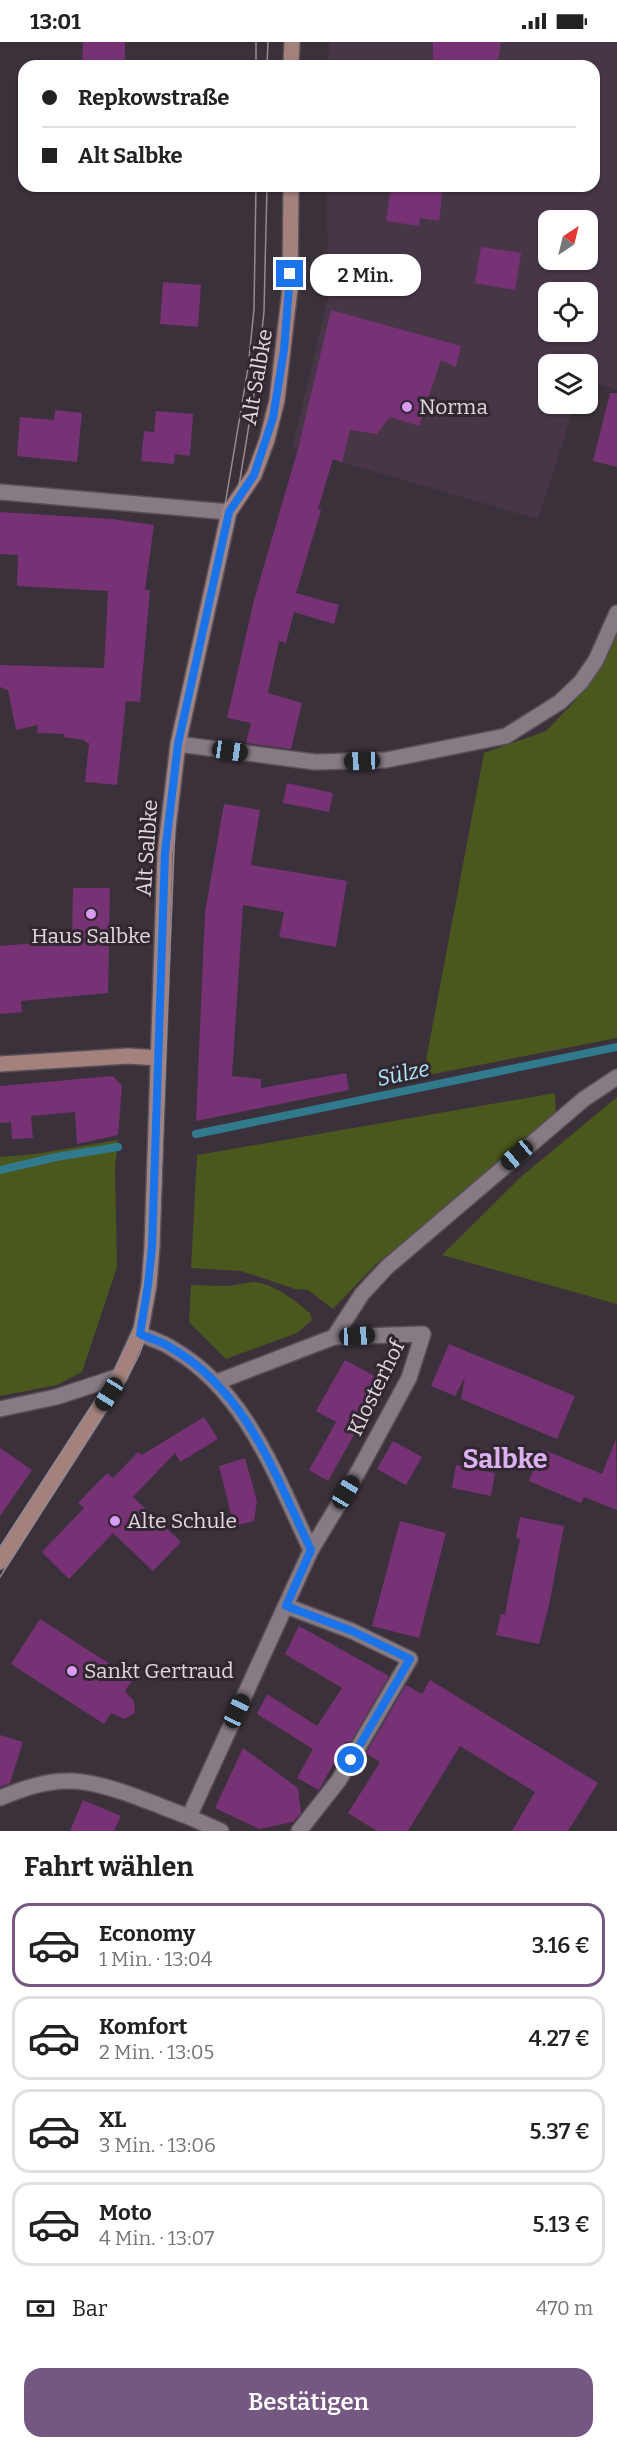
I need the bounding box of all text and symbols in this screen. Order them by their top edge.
text: 13:01 [30,8,81,35]
text: Repkowstraße [78,84,229,111]
text: Alt Salbke [78,142,183,169]
north arrow [538,210,598,270]
map controls [538,210,598,414]
callout: 2 Min. [311,253,422,295]
route end [276,260,303,287]
text: 2 Min. [337,263,394,287]
button: locate [538,282,598,342]
street label: Alt Salbke [236,327,278,427]
button: layers [538,354,598,414]
place label: Norma [419,394,488,420]
marker: Norma [400,400,414,414]
car [211,740,249,762]
car [344,751,380,771]
street label: Alt Salbke [131,799,163,897]
marker: Haus Salbke [84,907,98,921]
place label: Haus Salbke [31,923,151,949]
water label: Sülze [374,1055,432,1092]
car [497,1137,537,1173]
car [339,1326,375,1346]
street label: Klosterhof [342,1334,411,1440]
car [92,1374,126,1414]
district label: Salbke [462,1443,548,1475]
car [329,1472,363,1512]
place label: Alte Schule [127,1508,237,1534]
marker: Alte Schule [108,1514,122,1528]
place label: Sankt Gertraud [84,1658,234,1684]
marker: Sankt Gertraud [65,1664,79,1678]
car [221,1691,253,1731]
route start [337,1746,364,1773]
text: Fahrt wählen [24,1851,194,1883]
icon: car [27,1918,81,1972]
text: Economy [99,1920,195,1947]
text: 3.16 € [532,1932,590,1959]
text: 1 Min. · 13:04 [99,1947,212,1971]
icon: car [27,2011,81,2065]
text: Komfort [99,2013,188,2040]
text: 4.27 € [528,2025,590,2052]
text: 2 Min. · 13:05 [99,2040,214,2064]
icon: car [27,2104,81,2158]
text: XL [99,2106,126,2133]
text: 5.37 € [530,2118,590,2145]
text: 3 Min. · 13:06 [99,2133,216,2157]
icon: car [27,2197,81,2251]
text: Moto [99,2199,152,2226]
text: 5.13 € [532,2211,590,2238]
text: 4 Min. · 13:07 [99,2226,214,2250]
icon: cash [24,2292,57,2325]
text: Bar [72,2295,107,2322]
text: 470 m [536,2296,593,2320]
button: Bestätigen [24,2368,593,2437]

